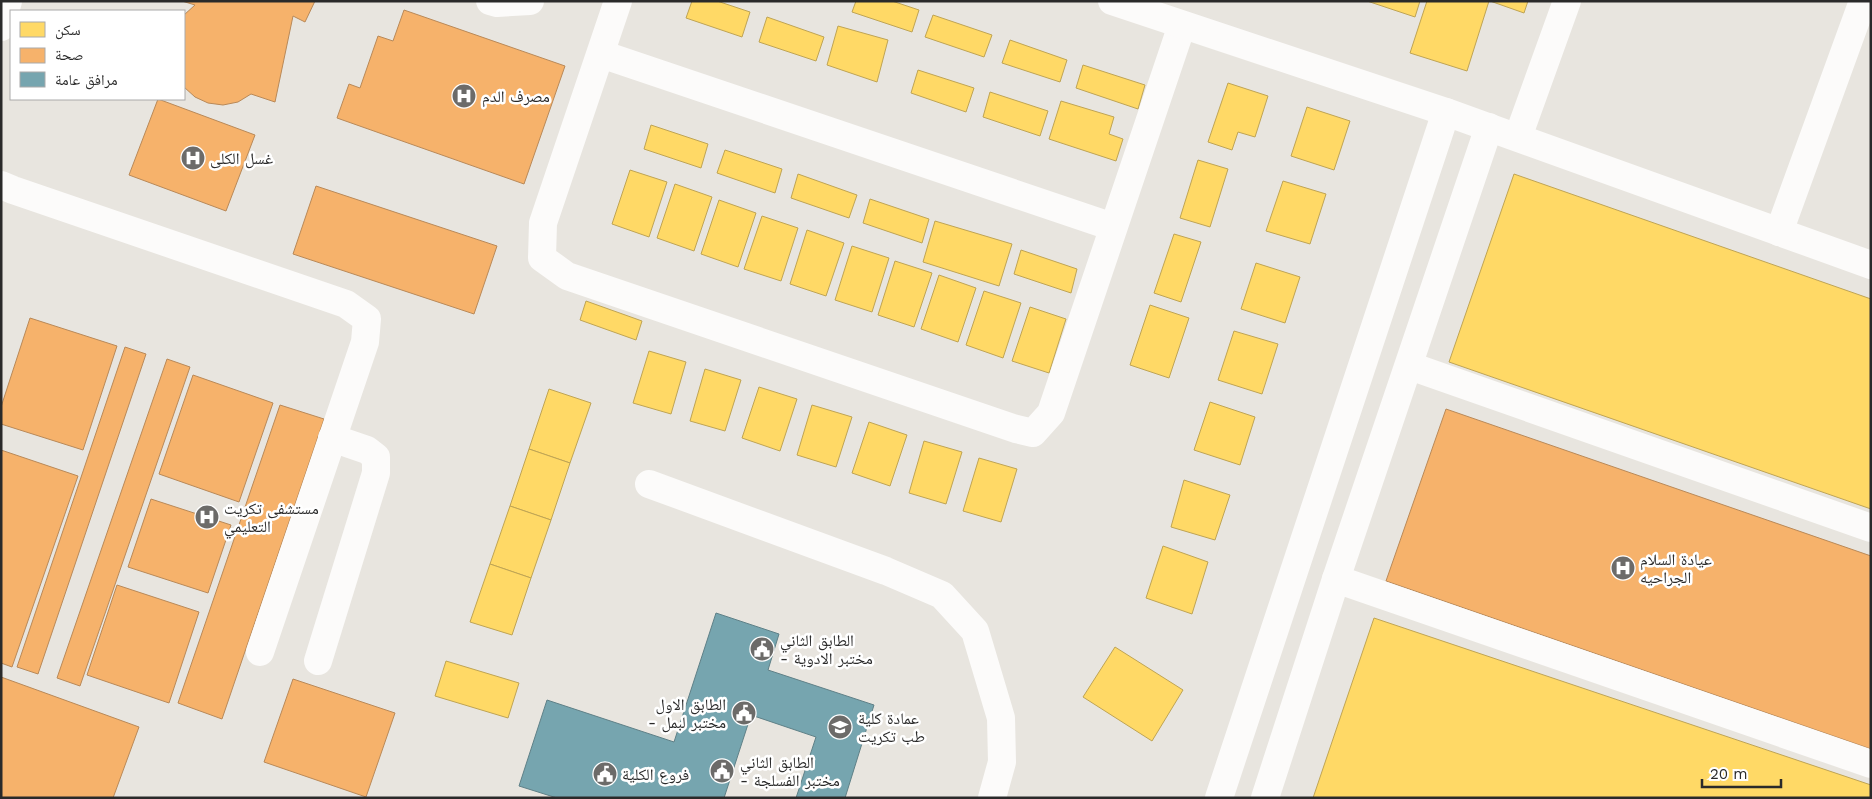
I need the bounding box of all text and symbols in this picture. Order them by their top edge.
legend [10,10,185,100]
text: سكن [55,21,81,40]
text: صحة [55,46,84,64]
text: مرافق عامة [55,71,118,90]
hospital icon: مصرف الدم [451,83,477,109]
place label: مصرف الدم [482,87,550,107]
hospital icon: غسل الكلى [180,145,206,171]
place label: غسل الكلى [210,149,273,169]
place label: مستشفى تكريت التعليمي [224,499,319,539]
hospital icon: مستشفى تكريت التعليمي [194,504,220,530]
place label: عيادة السلام الجراحيه [1640,550,1712,587]
hospital icon: عيادة السلام الجراحيه [1610,555,1636,581]
place label: الطابق الثاني - مختبر الادوية [780,631,873,668]
public building icon: الطابق الثاني - مختبر الادوية [749,636,775,662]
place label: الطابق الاول - مختبر لبمل [648,695,726,733]
public building icon: الطابق الاول - مختبر لبمل [731,700,757,726]
place label: عمادة كلية طب تكريت [858,709,925,746]
school or university icon: عمادة كلية طب تكريت [827,714,853,740]
place label: الطابق الثاني - مختبر الفسلجة [740,753,840,790]
scale bar [1702,756,1781,788]
public building icon: الطابق الثاني - مختبر الفسلجة [709,758,735,784]
public building icon: فروع الكلية [592,761,618,787]
place label: فروع الكلية [622,765,689,785]
text: 20 m [1710,765,1748,783]

